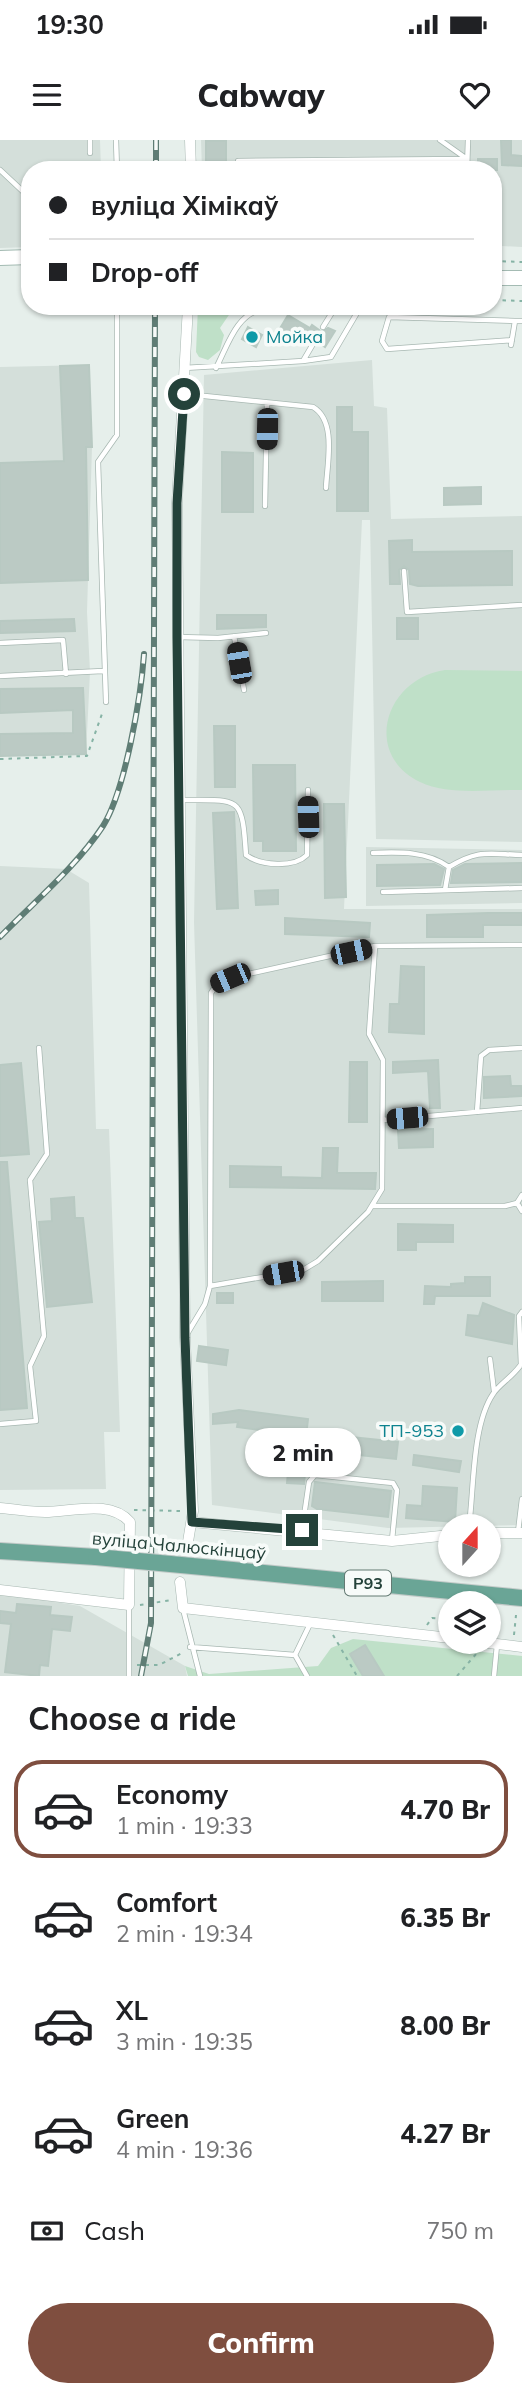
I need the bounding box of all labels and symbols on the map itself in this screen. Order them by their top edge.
place label: Мойка [266,325,323,348]
marker: Мойка [244,329,260,345]
route start [168,378,200,410]
car [257,408,278,450]
car [226,640,253,686]
car [297,796,320,838]
car [329,937,374,967]
car [207,960,254,996]
car [386,1106,429,1130]
car [261,1259,306,1287]
place label: ТП-953 [379,1419,444,1442]
marker: ТП-953 [450,1423,466,1439]
callout: 2 min [244,1428,360,1478]
route end [286,1514,318,1546]
north arrow [438,1514,500,1577]
street label: вуліца Чалюскінцаў [91,1526,267,1565]
road number: Р93 [345,1570,391,1596]

